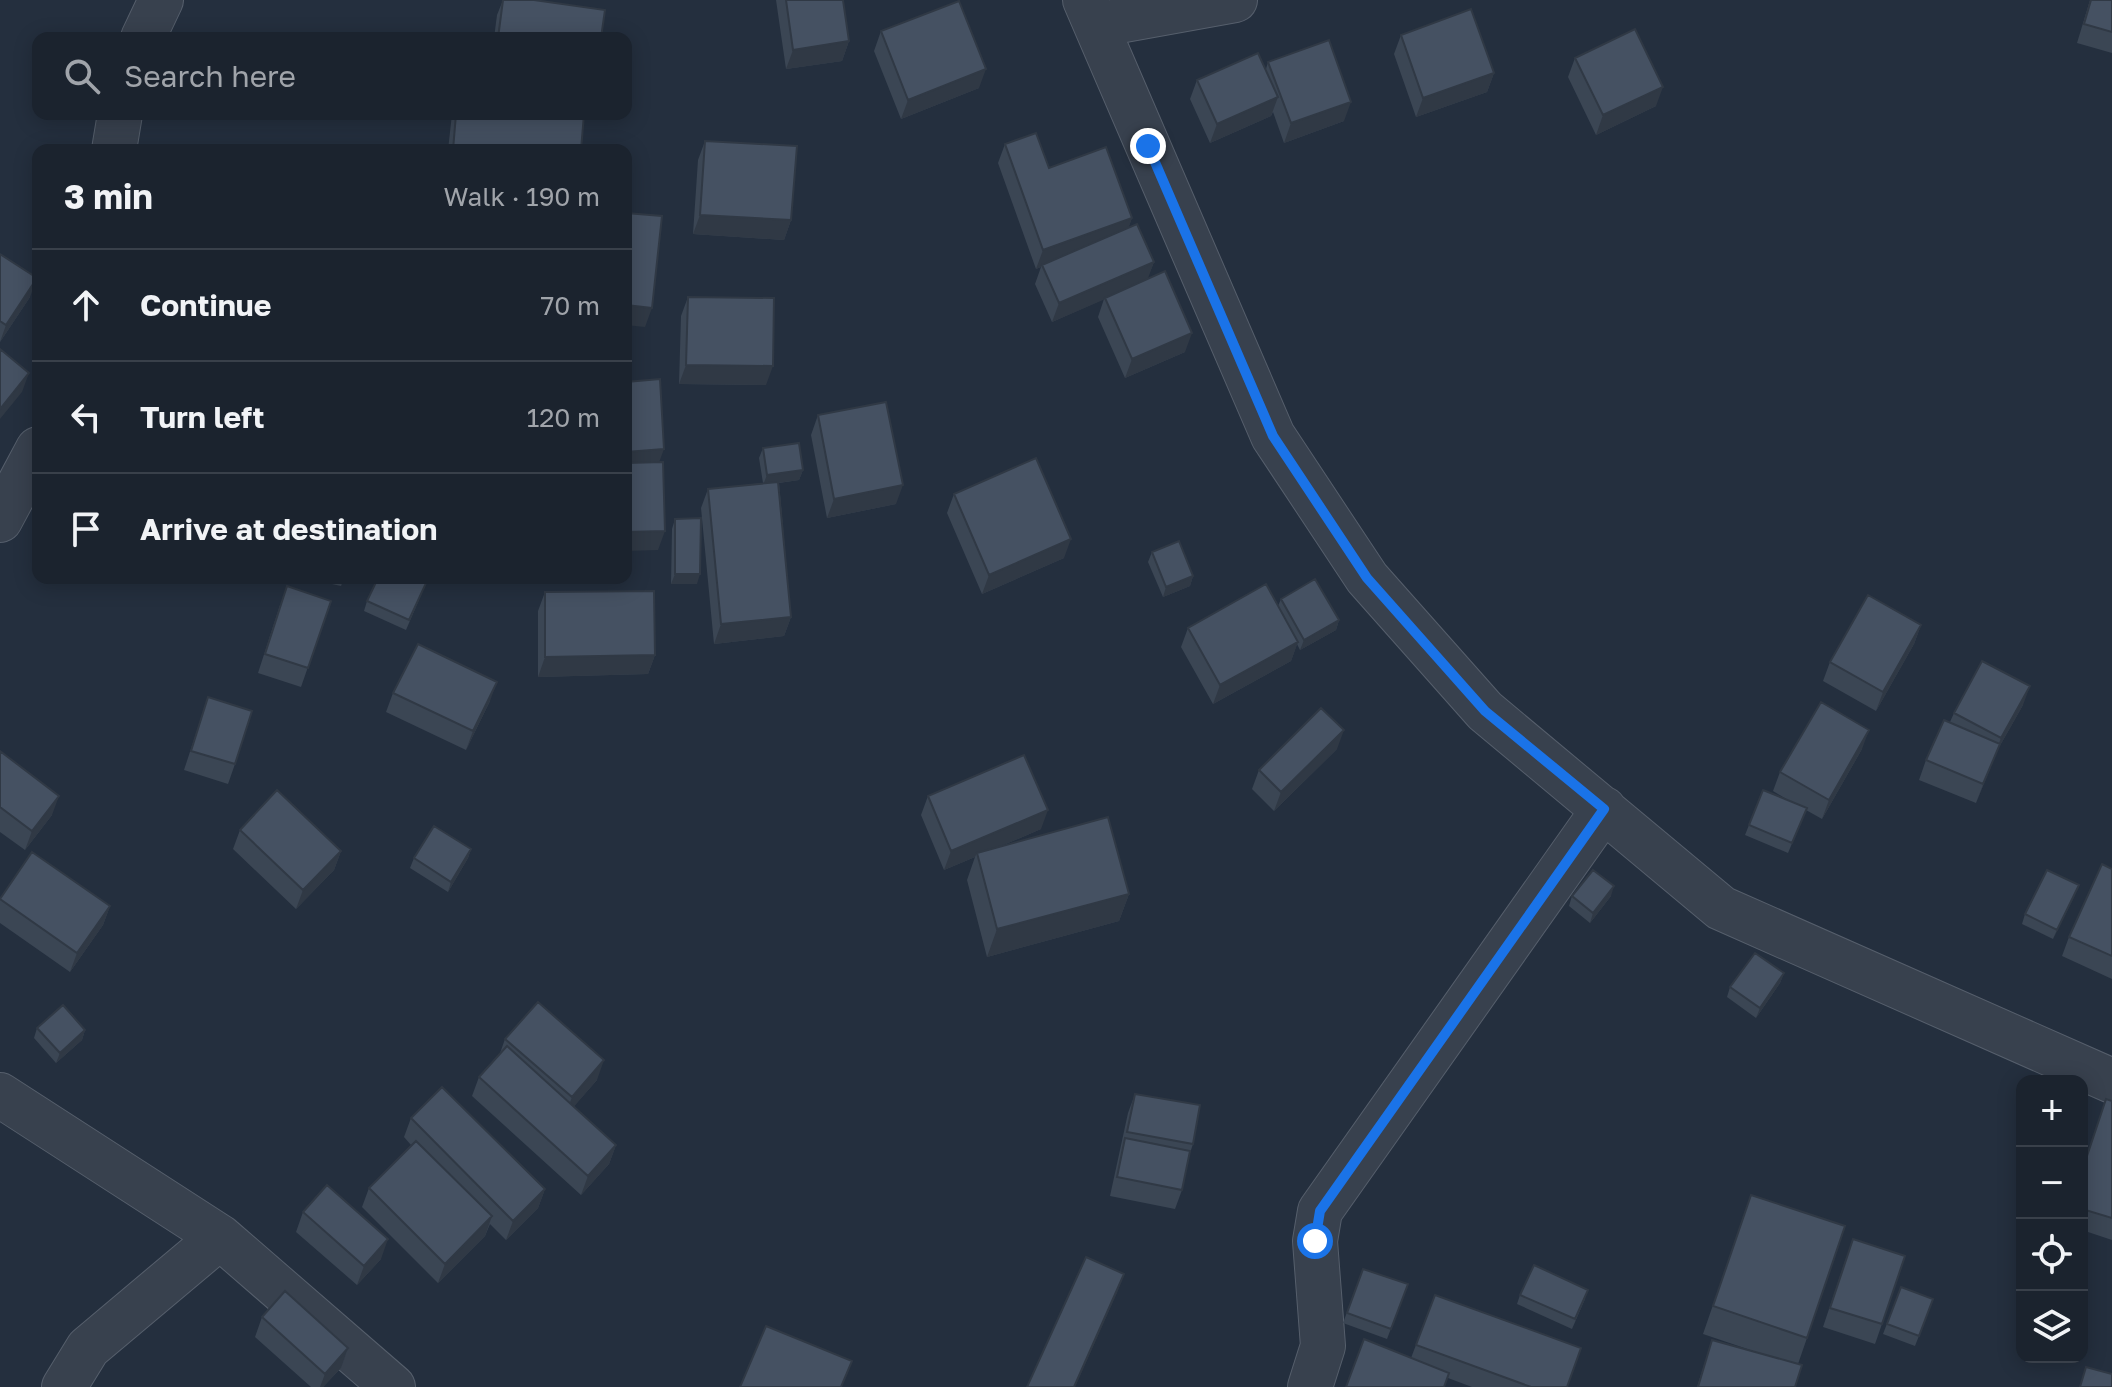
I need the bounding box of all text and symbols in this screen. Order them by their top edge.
search box [32,32,632,120]
icon: search [60,54,104,98]
text: Search here [124,58,296,94]
route end [1130,128,1166,164]
text: 3 min [64,176,153,216]
text: Walk · 190 m [444,181,600,212]
icon: ahead [64,283,108,327]
text: Continue [140,287,271,323]
text: 70 m [541,290,600,321]
icon: left [64,395,108,439]
text: Turn left [140,399,265,435]
text: 120 m [527,402,600,433]
icon: arrive [64,507,108,551]
text: Arrive at destination [140,511,437,547]
map controls [2016,1075,2088,1363]
button: + [2016,1075,2088,1147]
button: − [2016,1147,2088,1219]
button: locate [2016,1219,2088,1291]
route start [1297,1223,1333,1259]
button: layers [2016,1291,2088,1363]

